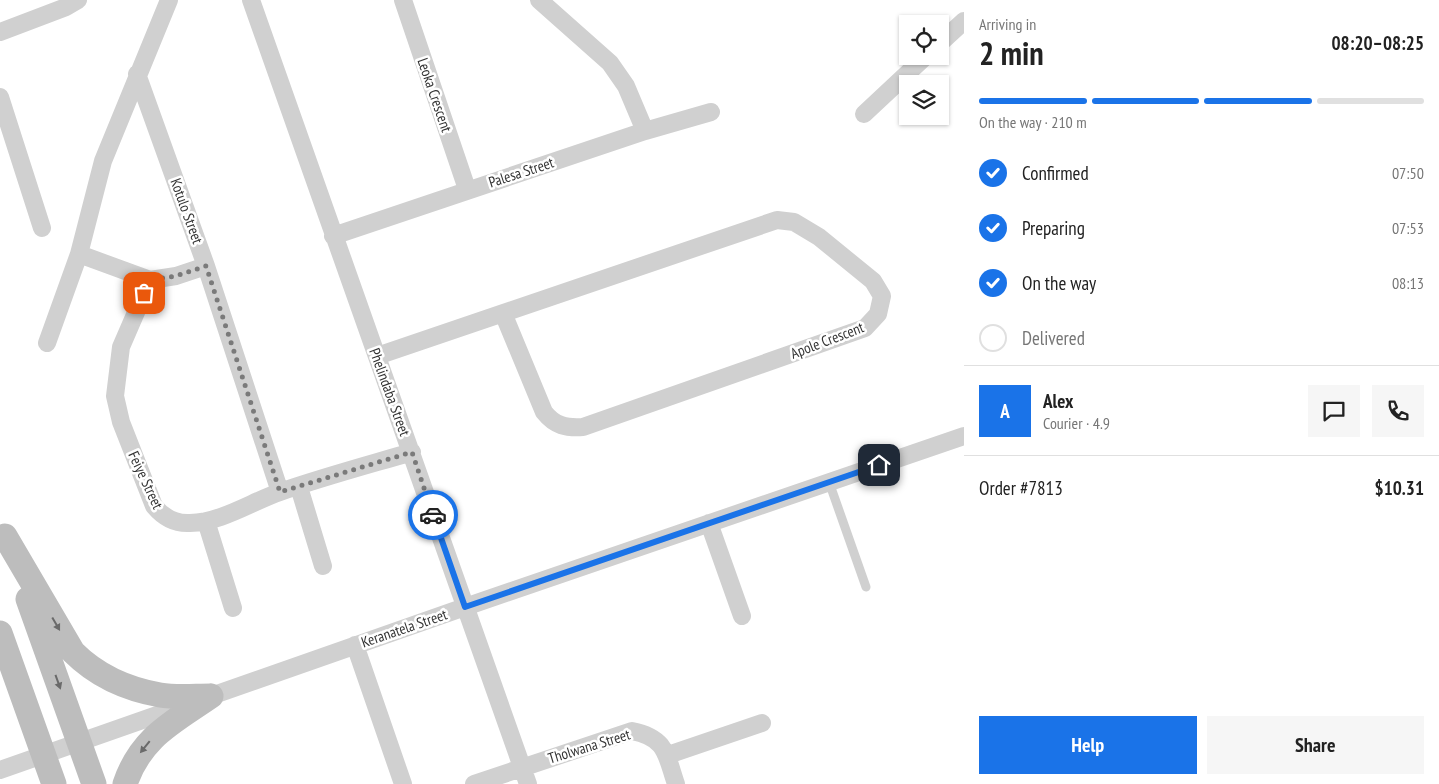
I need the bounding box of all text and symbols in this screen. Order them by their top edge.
text: Arriving in [979,14,1036,34]
map controls [899,15,949,125]
button: locate [899,15,949,65]
text: 08:20–08:25 [1331,31,1424,55]
text: 2 min [979,32,1044,74]
street label: Leoka Crescent [413,55,457,135]
button: layers [899,75,949,125]
text: On the way · 210 m [979,112,1087,132]
street label: Palesa Street [486,153,556,191]
icon: check [979,159,1007,187]
text: Confirmed [1022,161,1089,185]
text: 07:50 [1392,163,1424,183]
street label: Kotulo Street [166,176,208,246]
icon: check [979,214,1007,242]
text: Preparing [1022,216,1085,240]
text: 07:53 [1392,218,1424,238]
icon: check [979,269,1007,297]
text: On the way [1022,271,1096,295]
pin [123,272,165,314]
text: 08:13 [1392,273,1424,293]
icon: bag [130,279,158,307]
street label: Apole Crescent [788,317,866,363]
text: Delivered [1022,326,1085,350]
street label: Phelindaba Street [365,345,415,439]
button: chat [1308,385,1360,437]
button: phone [1372,385,1424,437]
text: Alex [1043,389,1073,413]
text: A [1000,399,1010,423]
text: Courier · 4.9 [1043,413,1110,433]
pin [858,444,900,486]
street label: Feiye Street [124,448,168,512]
icon: home [865,451,893,479]
text: Order #7813 [979,476,1063,500]
text: $10.31 [1375,476,1424,500]
courier [408,490,458,540]
icon: car [419,501,447,529]
street label: Keranatela Street [359,604,449,652]
one-way arrow [51,617,60,630]
one-way arrow [54,675,62,690]
button: Help [979,716,1197,774]
button: Share [1207,716,1424,774]
street label: Tholwana Street [546,724,632,768]
one-way arrow [139,740,150,753]

